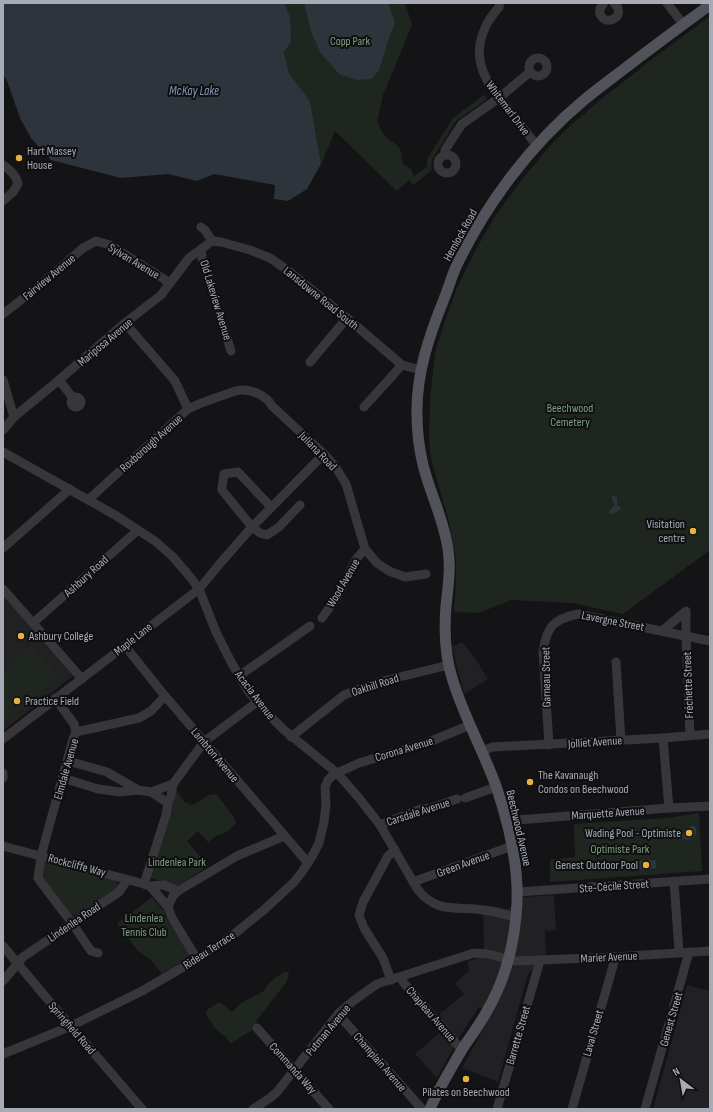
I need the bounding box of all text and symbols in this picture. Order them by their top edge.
park label: Copp Park [330,34,370,49]
street label: Whitemarl Drive [482,78,533,139]
water label: McKay Lake [169,83,219,99]
place label: Hart Massey House [27,144,77,173]
marker: Hart Massey House [14,153,24,163]
street label: Hemlock Road [440,207,481,264]
street label: Sylvan Avenue [105,240,162,283]
street label: Fairview Avenue [20,251,79,304]
street label: Old Lakeview Avenue [196,258,235,342]
street label: Lansdowne Road South [280,263,361,333]
street label: Mariposa Avenue [75,315,136,370]
park label: Beechwood Cemetery [547,401,593,430]
street label: Roxborough Avenue [117,411,186,475]
street label: Juliana Road [295,428,340,474]
place label: Visitation centre [647,517,685,546]
marker: Visitation centre [688,526,698,536]
street label: Ashbury Road [60,553,112,601]
street label: Wood Avenue [323,556,363,610]
street label: Lavergne Street [580,608,646,635]
street label: Maple Lane [111,620,156,659]
place label: Ashbury College [28,629,93,644]
marker: Ashbury College [16,631,26,641]
street label: Garneau Street [538,646,555,708]
street label: Fréchette Street [680,651,697,719]
street label: Acacia Avenue [231,667,278,723]
street label: Oakhill Road [350,671,401,700]
place label: Practice Field [25,694,79,709]
marker: Practice Field [12,696,22,706]
street label: Lambton Avenue [187,725,242,786]
street label: Corona Avenue [373,733,435,765]
street label: Jolliet Avenue [567,733,623,752]
street label: Elmdale Avenue [51,737,82,801]
place label: The Kavanaugh Condos on Beechwood [538,768,629,797]
marker: The Kavanaugh Condos on Beechwood [525,777,535,787]
street label: Beechwood Avenue [502,789,535,868]
street label: Carsdale Avenue [385,795,452,830]
street label: Marquette Avenue [571,803,645,824]
place label: Wading Pool - Optimiste [585,826,681,841]
marker: Wading Pool - Optimiste [684,828,694,838]
park label: Optimiste Park [591,842,650,857]
street label: Green Avenue [435,848,492,881]
street label: Rockcliffe Way [46,851,108,880]
park label: Lindenlea Park [148,855,206,870]
place label: Genest Outdoor Pool [555,858,638,873]
marker: Genest Outdoor Pool [641,860,651,870]
street label: Ste-Cécile Street [579,877,650,896]
street label: Lindenlea Road [45,899,103,946]
park label: Lindenlea Tennis Club [121,911,167,940]
street label: Rideau Terrace [180,928,238,973]
street label: Marier Avenue [580,949,638,966]
street label: Chapleau Avenue [402,984,459,1045]
street label: Genest Street [657,990,686,1048]
street label: Springfield Road [45,999,99,1058]
street label: Putman Avenue [303,1001,354,1059]
street label: Barrette Street [503,1004,534,1066]
street label: Laval Street [580,1008,607,1058]
street label: Champlain Avenue [350,1030,410,1095]
street label: Commanda Way [266,1040,320,1097]
north arrow [661,1060,701,1100]
text: N [670,1065,682,1079]
marker: Pilates on Beechwood [461,1074,471,1084]
place label: Pilates on Beechwood [422,1085,510,1100]

